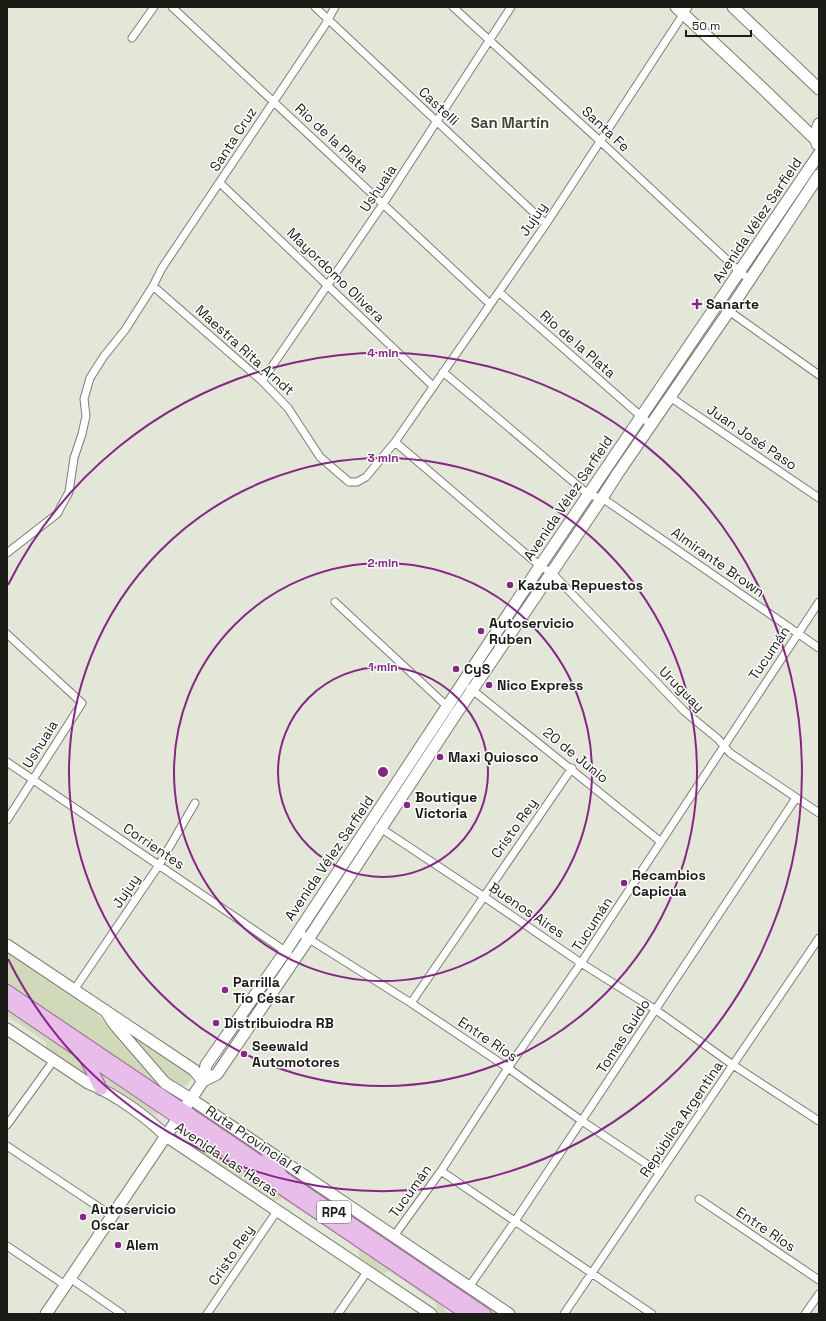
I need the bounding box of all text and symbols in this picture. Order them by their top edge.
scale bar [686,12,751,38]
text: 50 m [692,18,720,34]
street label: Castelli [415,83,463,129]
street label: Rio de la Plata [291,99,373,177]
street label: Santa Fe [578,102,634,156]
street label: Santa Cruz [206,103,260,175]
district label: San Martín [471,113,549,132]
street label: Avenida Vélez Sarfield [708,154,806,286]
street label: Ushuaia [356,161,400,215]
street label: Jujuy [515,199,551,239]
street label: Mayordomo Olivera [283,224,389,326]
place label: Sanarte [706,295,759,313]
marker: Sanarte [691,298,703,310]
street label: Maestra Rita Arndt [192,301,298,399]
street label: Rio de la Plata [536,306,620,382]
text: 4 min [367,345,399,361]
street label: Juan José Paso [703,400,801,474]
street label: Avenida Vélez Sarfield [519,432,617,564]
text: 3 min [367,450,399,466]
street label: Almirante Brown [668,523,768,601]
text: 2 min [367,555,399,571]
place label: Kazuba Repuestos [518,576,643,594]
marker: Kazuba Repuestos [505,580,515,590]
place label: Autoservicio Ruben [489,614,574,648]
street label: Tucumán [744,623,794,683]
marker: Autoservicio Ruben [476,626,486,636]
text: 1 min [368,659,398,675]
place label: CyS [464,660,491,678]
street label: Uruguay [655,662,709,716]
marker: CyS [451,664,461,674]
place label: Nico Express [497,676,583,694]
marker: Nico Express [484,680,494,690]
street label: Ushuaia [18,717,62,771]
street label: 20 de Junio [540,723,612,787]
place label: Maxi Quiosco [448,748,539,766]
marker: Maxi Quiosco [435,752,445,762]
centre of rings [376,765,390,779]
place label: Boutique Victoria [415,788,477,822]
street label: Avenida Vélez Sarfield [280,792,378,924]
street label: Cristo Rey [487,795,541,861]
marker: Boutique Victoria [402,800,412,810]
street label: Corrientes [120,819,188,873]
place label: Recambios Capicua [632,866,706,900]
street label: Jujuy [108,871,144,911]
street label: Buenos Aires [486,878,568,942]
marker: Recambios Capicua [619,878,629,888]
street label: Tucumán [568,893,616,955]
place label: Parrilla Tío César [233,973,295,1007]
marker: Parrilla Tío César [220,985,230,995]
street label: Tomas Guido [592,995,654,1077]
street label: Entre Ríos [455,1013,521,1065]
place label: Distribuiodra RB [224,1014,334,1032]
marker: Distribuiodra RB [211,1018,221,1028]
place label: Seewald Automotores [252,1037,340,1071]
marker: Seewald Automotores [239,1049,249,1059]
street label: República Argentina [635,1057,727,1181]
street label: Ruta Provincial 4 [202,1101,306,1179]
street label: Avenida Las Heras [172,1118,282,1200]
street label: Tucumán [385,1161,435,1221]
place label: Autoservicio Oscar [91,1200,176,1234]
road number: RP4 [317,1201,351,1223]
street label: Entre Ríos [733,1203,799,1255]
marker: Autoservicio Oscar [78,1212,88,1222]
street label: Cristo Rey [204,1221,258,1289]
place label: Alem [126,1236,159,1254]
marker: Alem [113,1240,123,1250]

